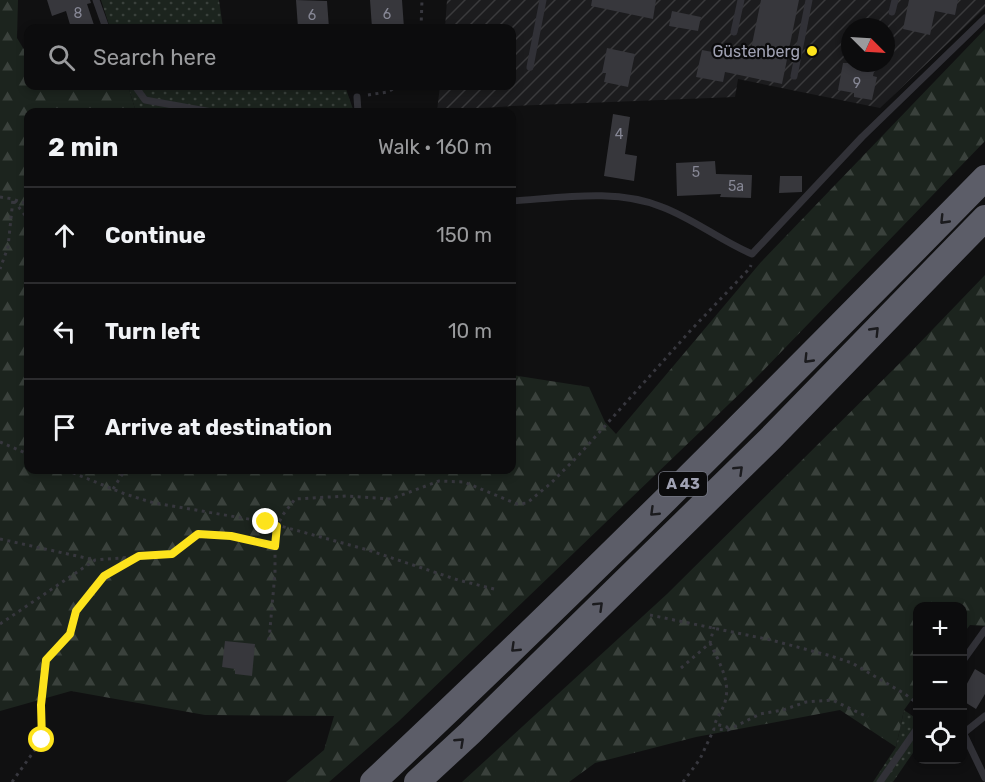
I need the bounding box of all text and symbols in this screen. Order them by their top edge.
house number: 8 [74,5,83,22]
house number: 6 [383,6,391,23]
house number: 6 [308,7,316,24]
north arrow [841,18,895,72]
search box [24,24,516,90]
icon: search [45,41,78,74]
place label: Güstenberg [712,42,800,61]
text: Search here [93,44,216,71]
marker: Güstenberg [805,44,819,58]
house number: 9 [853,75,861,92]
house number: 4 [615,126,624,143]
text: 2 min [48,132,118,163]
text: Walk · 160 m [378,135,492,159]
house number: 5 [692,164,700,181]
house number: 5a [728,178,744,195]
one-way arrow [940,214,951,224]
icon: ahead [48,219,81,252]
text: Continue [105,222,206,249]
text: 150 m [436,223,492,247]
icon: left [48,315,81,348]
text: Turn left [105,318,200,345]
text: 10 m [448,319,492,343]
one-way arrow [868,327,879,338]
one-way arrow [804,352,815,363]
icon: arrive [48,411,81,444]
text: Arrive at destination [105,414,332,441]
one-way arrow [731,466,742,477]
road number: A 43 [659,472,707,496]
one-way arrow [651,504,662,515]
route end [252,508,278,534]
map controls [913,602,967,764]
button: + [913,602,967,656]
one-way arrow [592,603,603,614]
one-way arrow [511,641,521,652]
button: − [913,656,967,710]
button: locate [913,710,967,764]
route start [28,726,54,752]
one-way arrow [452,739,463,750]

